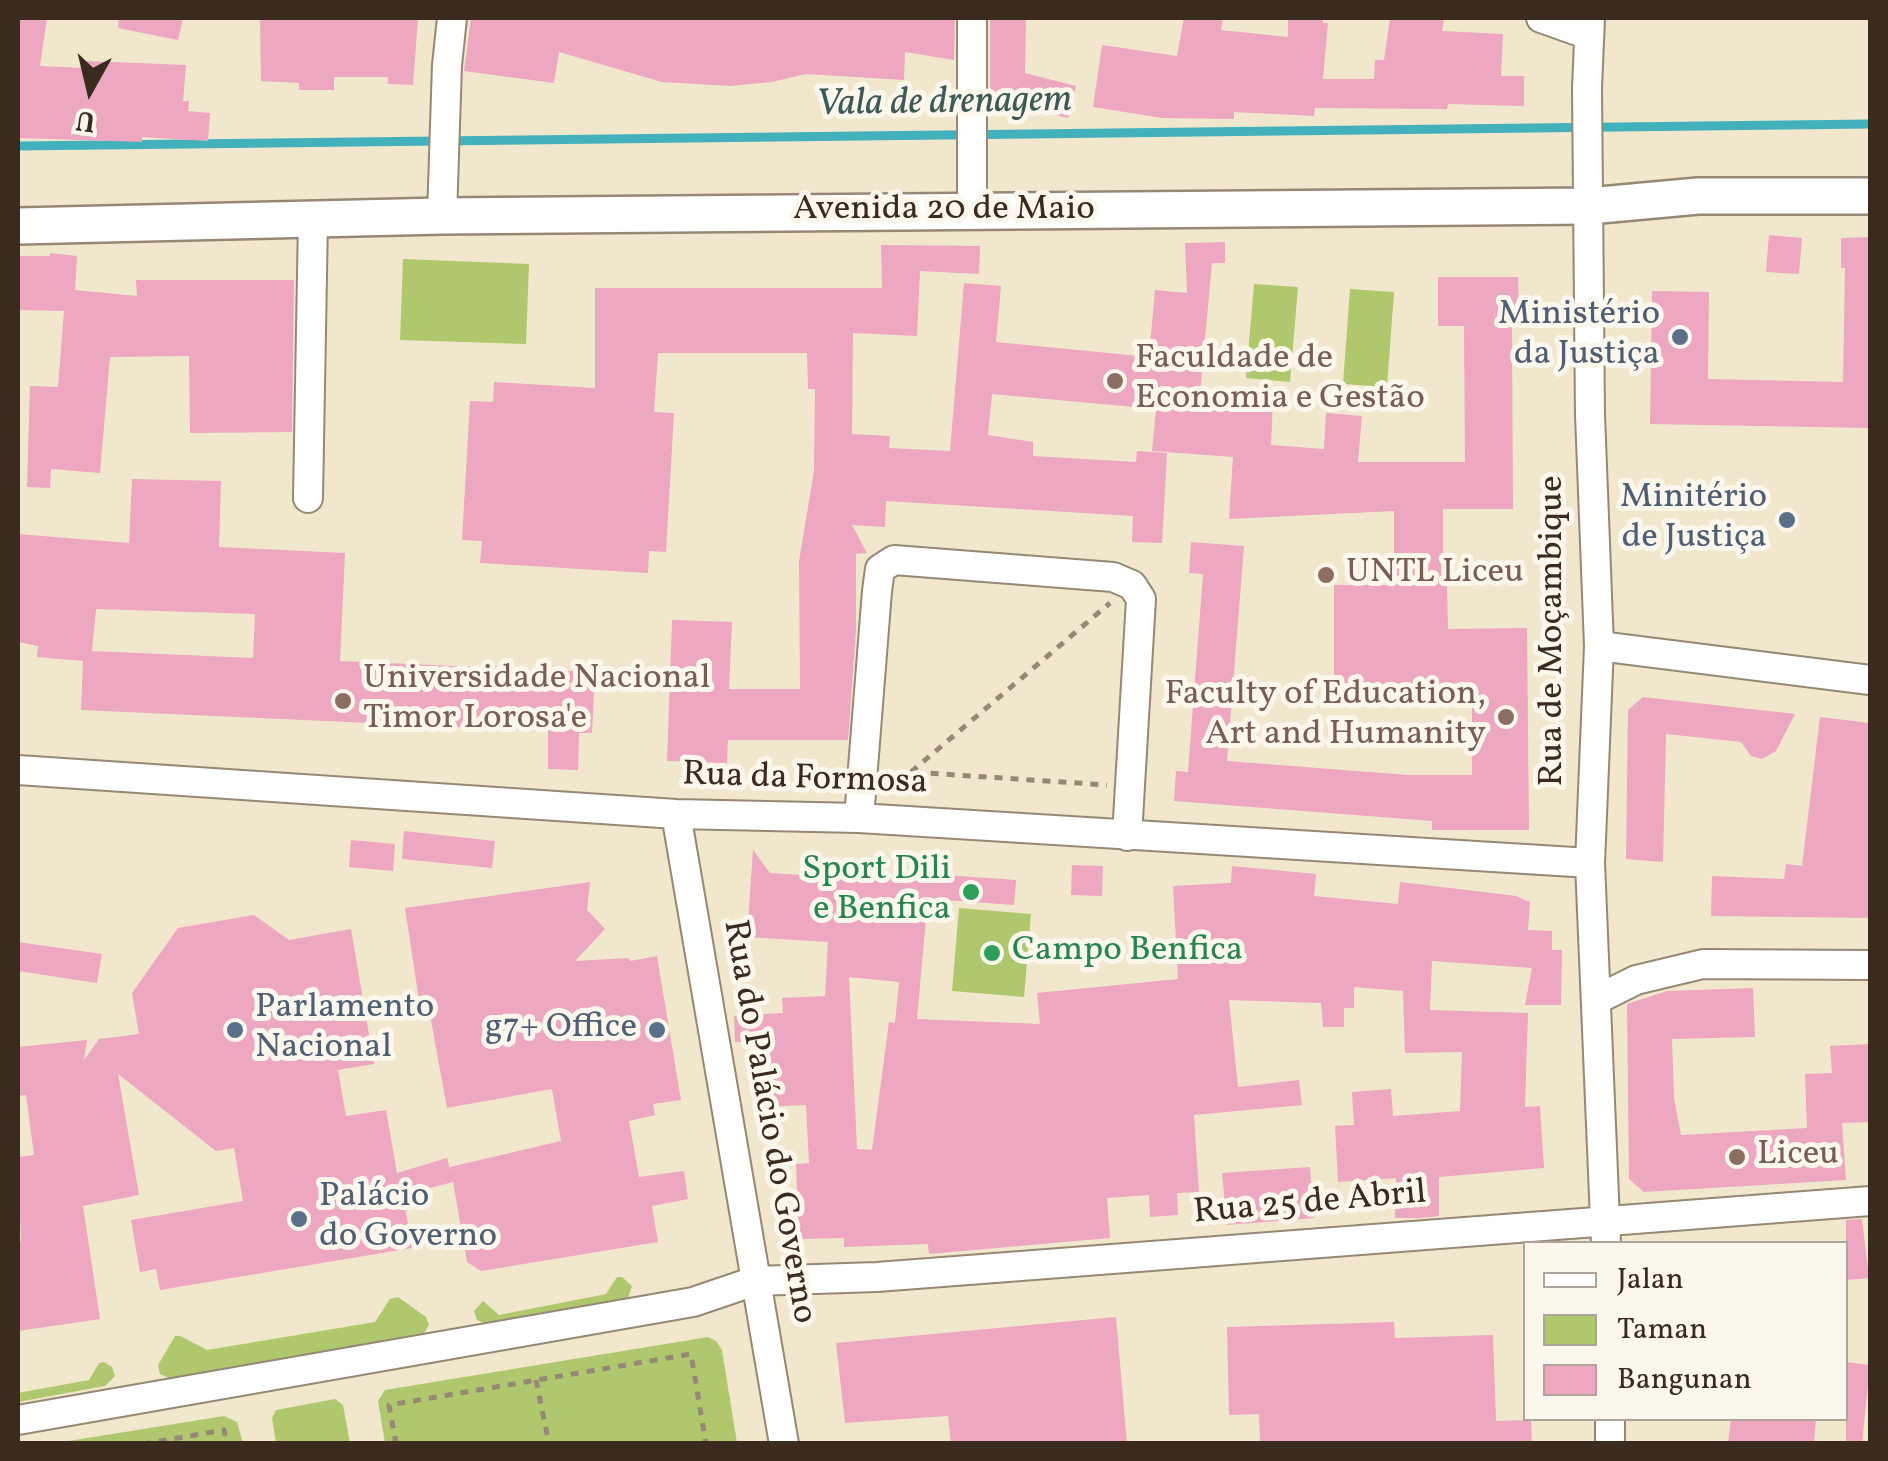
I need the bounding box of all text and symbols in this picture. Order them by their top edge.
north arrow [40,40,140,140]
water label: Vala de drenagem [815,80,1073,130]
text: U [74,100,98,141]
street label: Avenida 20 de Maio [793,191,1095,233]
place label: Ministério da Justiça [1498,296,1660,378]
marker: Ministério da Justiça [1669,326,1691,348]
place label: Faculdade de Economia e Gestão [1135,340,1425,422]
marker: Faculdade de Economia e Gestão [1104,370,1126,392]
street label: Rua de Moçambique [1534,475,1576,787]
place label: Minitério de Justiça [1620,479,1767,561]
marker: Minitério de Justiça [1776,509,1798,531]
place label: UNTL Liceu [1346,554,1524,596]
marker: UNTL Liceu [1315,564,1337,586]
place label: Universidade Nacional Timor Lorosa'e [363,660,710,742]
place label: Faculty of Education, Art and Humanity [1165,676,1486,758]
marker: Universidade Nacional Timor Lorosa'e [332,690,354,712]
marker: Faculty of Education, Art and Humanity [1495,706,1517,728]
street label: Rua da Formosa [682,756,928,806]
place label: Sport Dili e Benfica [802,851,951,933]
marker: Sport Dili e Benfica [960,881,982,903]
street label: Rua do Palácio do Governo [711,917,823,1327]
place label: Campo Benfica [1012,932,1243,974]
marker: Campo Benfica [981,942,1003,964]
place label: Parlamento Nacional [255,989,434,1071]
place label: g7+ Office [485,1009,637,1051]
marker: Parlamento Nacional [224,1019,246,1041]
marker: g7+ Office [646,1019,668,1041]
place label: Liceu [1757,1136,1839,1178]
marker: Liceu [1726,1146,1748,1168]
street label: Rua 25 de Abril [1192,1174,1428,1236]
place label: Palácio do Governo [319,1178,497,1260]
marker: Palácio do Governo [288,1208,310,1230]
legend [1523,1241,1848,1421]
text: Jalan [1617,1259,1684,1301]
text: Taman [1617,1309,1707,1351]
text: Bangunan [1617,1359,1752,1401]

